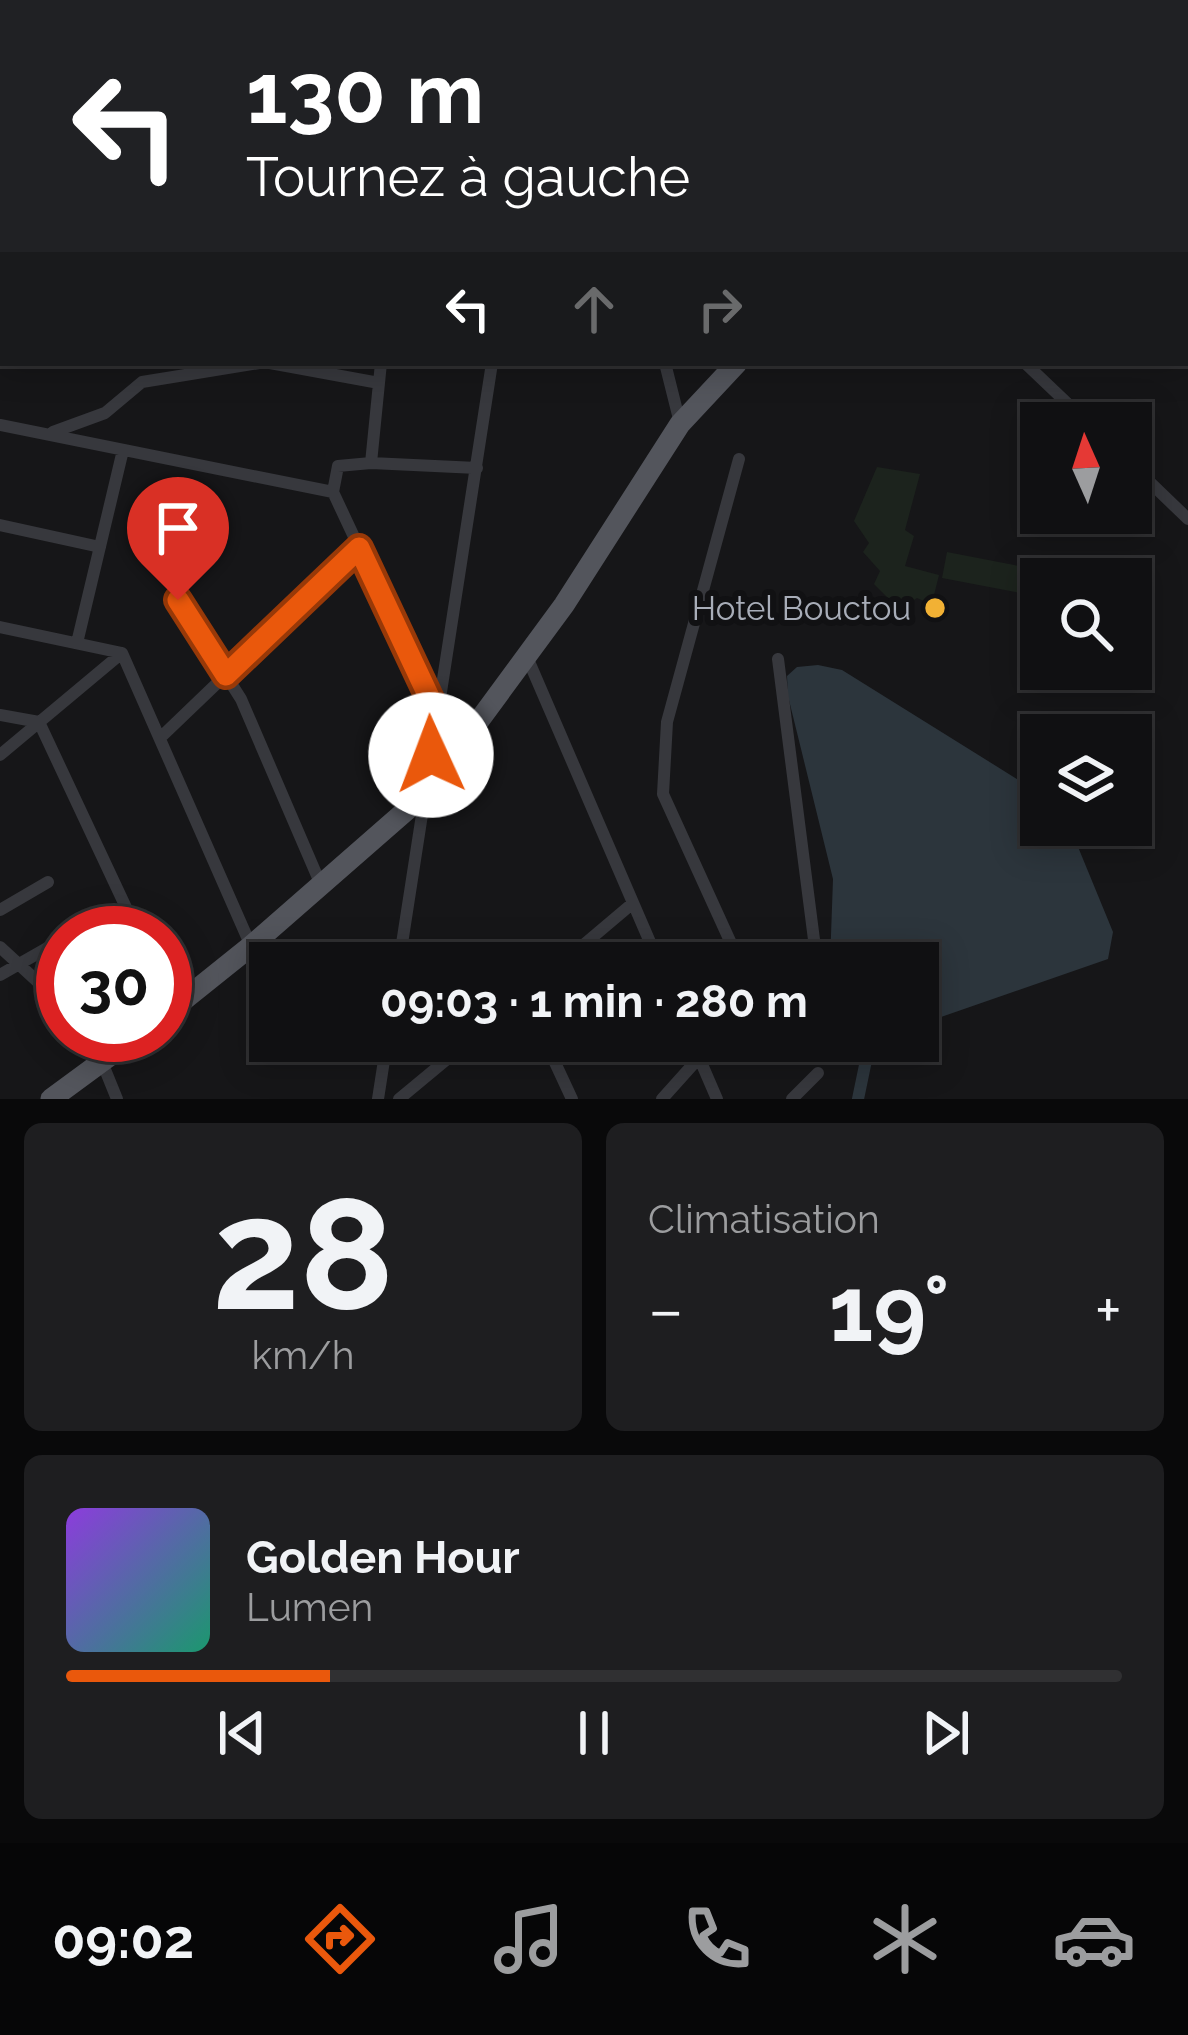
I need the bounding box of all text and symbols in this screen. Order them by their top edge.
text: 130 m [246,44,484,143]
icon: left [48,48,204,204]
text: Tournez à gauche [246,145,690,209]
icon: left [435,276,501,342]
icon: ahead [561,276,627,342]
icon: right [687,276,753,342]
north arrow [1020,402,1152,534]
map controls [1020,402,1152,846]
pin [127,477,229,600]
icon: arrive [145,495,211,561]
button: search [1020,558,1152,690]
place label: Hotel Bouctou [692,589,911,628]
marker: Hotel Bouctou [922,595,948,621]
position arrow [368,692,494,818]
button: layers [1020,714,1152,846]
speed limit sign: 30 [36,906,192,1062]
text: 09:03 · 1 min · 280 m [380,975,808,1028]
text: 28 [212,1162,394,1346]
text: Climatisation [648,1196,880,1242]
text: 19° [829,1256,949,1362]
text: − [648,1271,684,1348]
text: + [1095,1271,1122,1348]
text: km/h [252,1332,354,1378]
text: Golden Hour [246,1531,520,1584]
text: Lumen [246,1584,373,1630]
icon: previous [209,1700,275,1766]
icon: pause [561,1700,627,1766]
icon: next [913,1700,979,1766]
icon: directions [298,1897,382,1981]
icon: music [487,1897,571,1981]
icon: phone [675,1897,759,1981]
icon: climate [863,1897,947,1981]
icon: car [1052,1897,1136,1981]
text: 09:02 [52,1907,194,1971]

